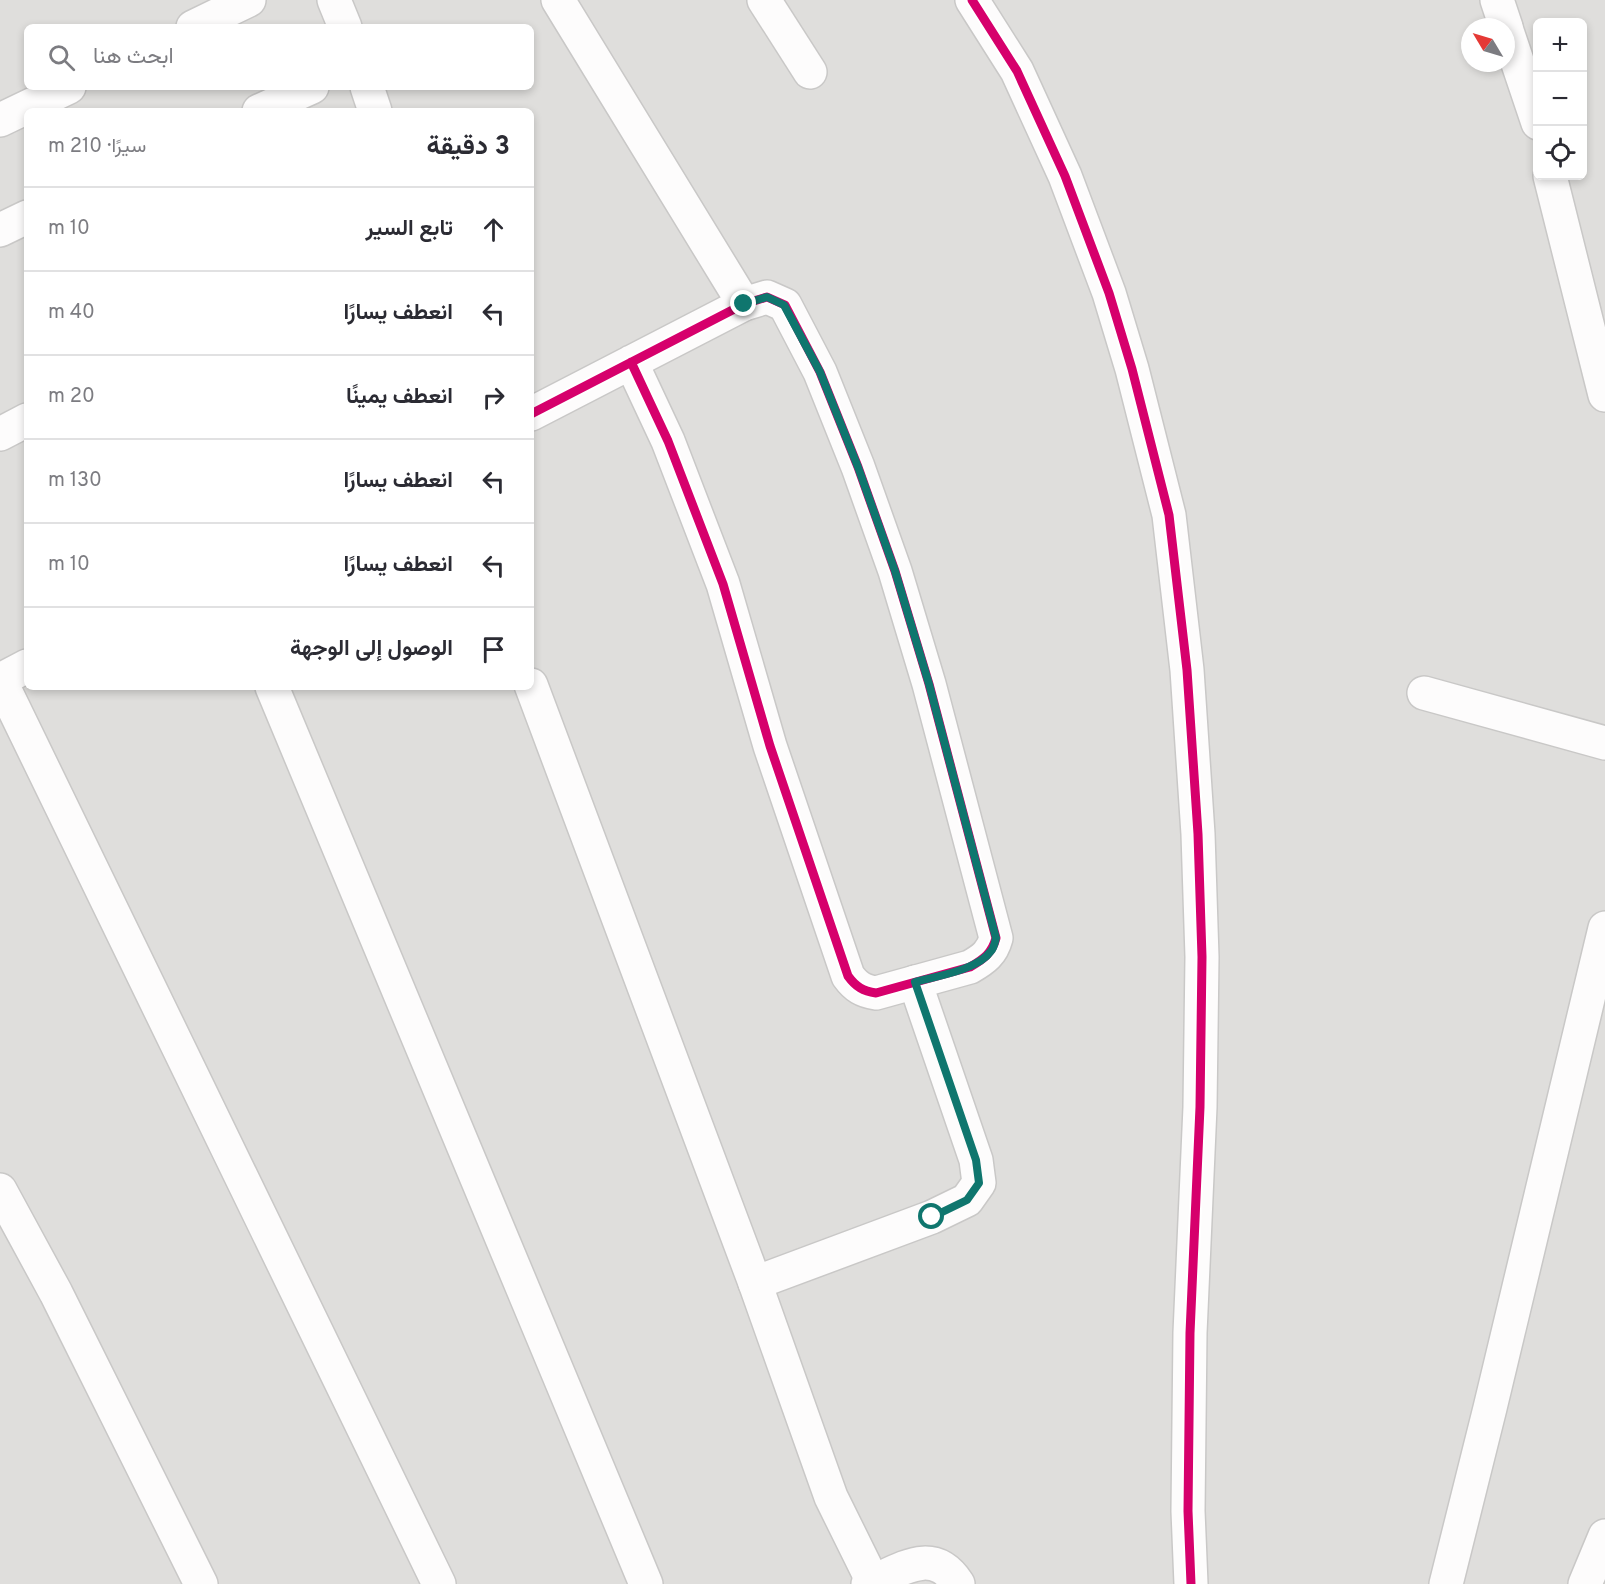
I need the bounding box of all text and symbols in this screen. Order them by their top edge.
north arrow [1461,18,1515,72]
map controls [1533,18,1587,180]
button: + [1533,18,1587,72]
search box [24,24,534,90]
icon: search [45,41,78,74]
text: ابحث هنا [93,44,174,71]
button: − [1533,72,1587,126]
button: locate [1533,126,1587,180]
text: 3 دقيقة [427,131,510,164]
text: سيرًا · 210 m [48,134,146,160]
icon: ahead [477,213,510,246]
text: 10 m [48,216,90,242]
text: تابع السير [365,216,453,243]
route end [730,290,756,316]
icon: left [477,297,510,330]
text: 40 m [48,300,95,326]
text: انعطف يسارًا [343,300,453,327]
icon: right [477,381,510,414]
text: 20 m [48,384,95,410]
text: انعطف يمينًا [346,384,453,411]
icon: left [477,465,510,498]
text: 130 m [48,468,102,494]
text: انعطف يسارًا [343,468,453,495]
icon: left [477,549,510,582]
text: 10 m [48,552,90,578]
text: انعطف يسارًا [343,552,453,579]
icon: arrive [477,633,510,666]
text: الوصول إلى الوجهة [290,636,453,663]
route start [918,1203,944,1229]

